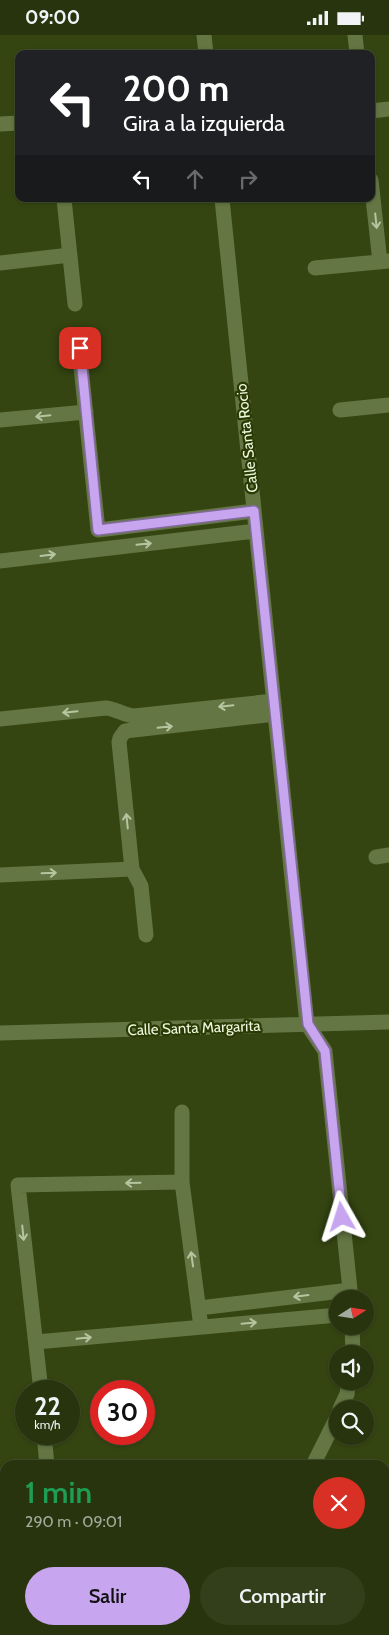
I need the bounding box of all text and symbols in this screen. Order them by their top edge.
text: 09:00 [25,6,80,29]
text: 200 m [123,67,229,110]
icon: left [40,70,105,135]
text: Gira a la izquierda [123,110,285,137]
icon: left [128,165,156,193]
icon: ahead [181,165,209,193]
icon: right [234,165,262,193]
one-way arrow [371,213,381,229]
pin [59,327,101,369]
icon: arrive [66,334,94,362]
street label: Calle Santa Rocio [232,383,262,493]
one-way arrow [35,411,51,421]
one-way arrow [136,539,152,549]
one-way arrow [39,550,55,560]
one-way arrow [218,701,234,711]
one-way arrow [62,707,78,717]
one-way arrow [157,722,173,732]
one-way arrow [123,813,132,829]
one-way arrow [40,868,56,877]
street label: Calle Santa Margarita [127,1017,262,1039]
one-way arrow [126,1178,142,1188]
position arrow [315,1190,367,1242]
one-way arrow [19,1225,28,1241]
one-way arrow [187,1252,197,1268]
north arrow [329,1290,374,1335]
map controls [329,1290,374,1445]
one-way arrow [294,1291,310,1301]
one-way arrow [241,1318,257,1327]
one-way arrow [76,1333,92,1343]
button: sound [329,1345,374,1390]
speed limit sign: 30 [90,1380,155,1445]
text: 22 [34,1391,61,1421]
button: search [329,1400,374,1445]
text: km/h [34,1417,61,1432]
text: 1 min [25,1474,92,1511]
button: close [313,1477,365,1529]
text: 290 m · 09:01 [25,1512,122,1531]
button: Salir [25,1567,190,1625]
button: Compartir [200,1567,365,1625]

